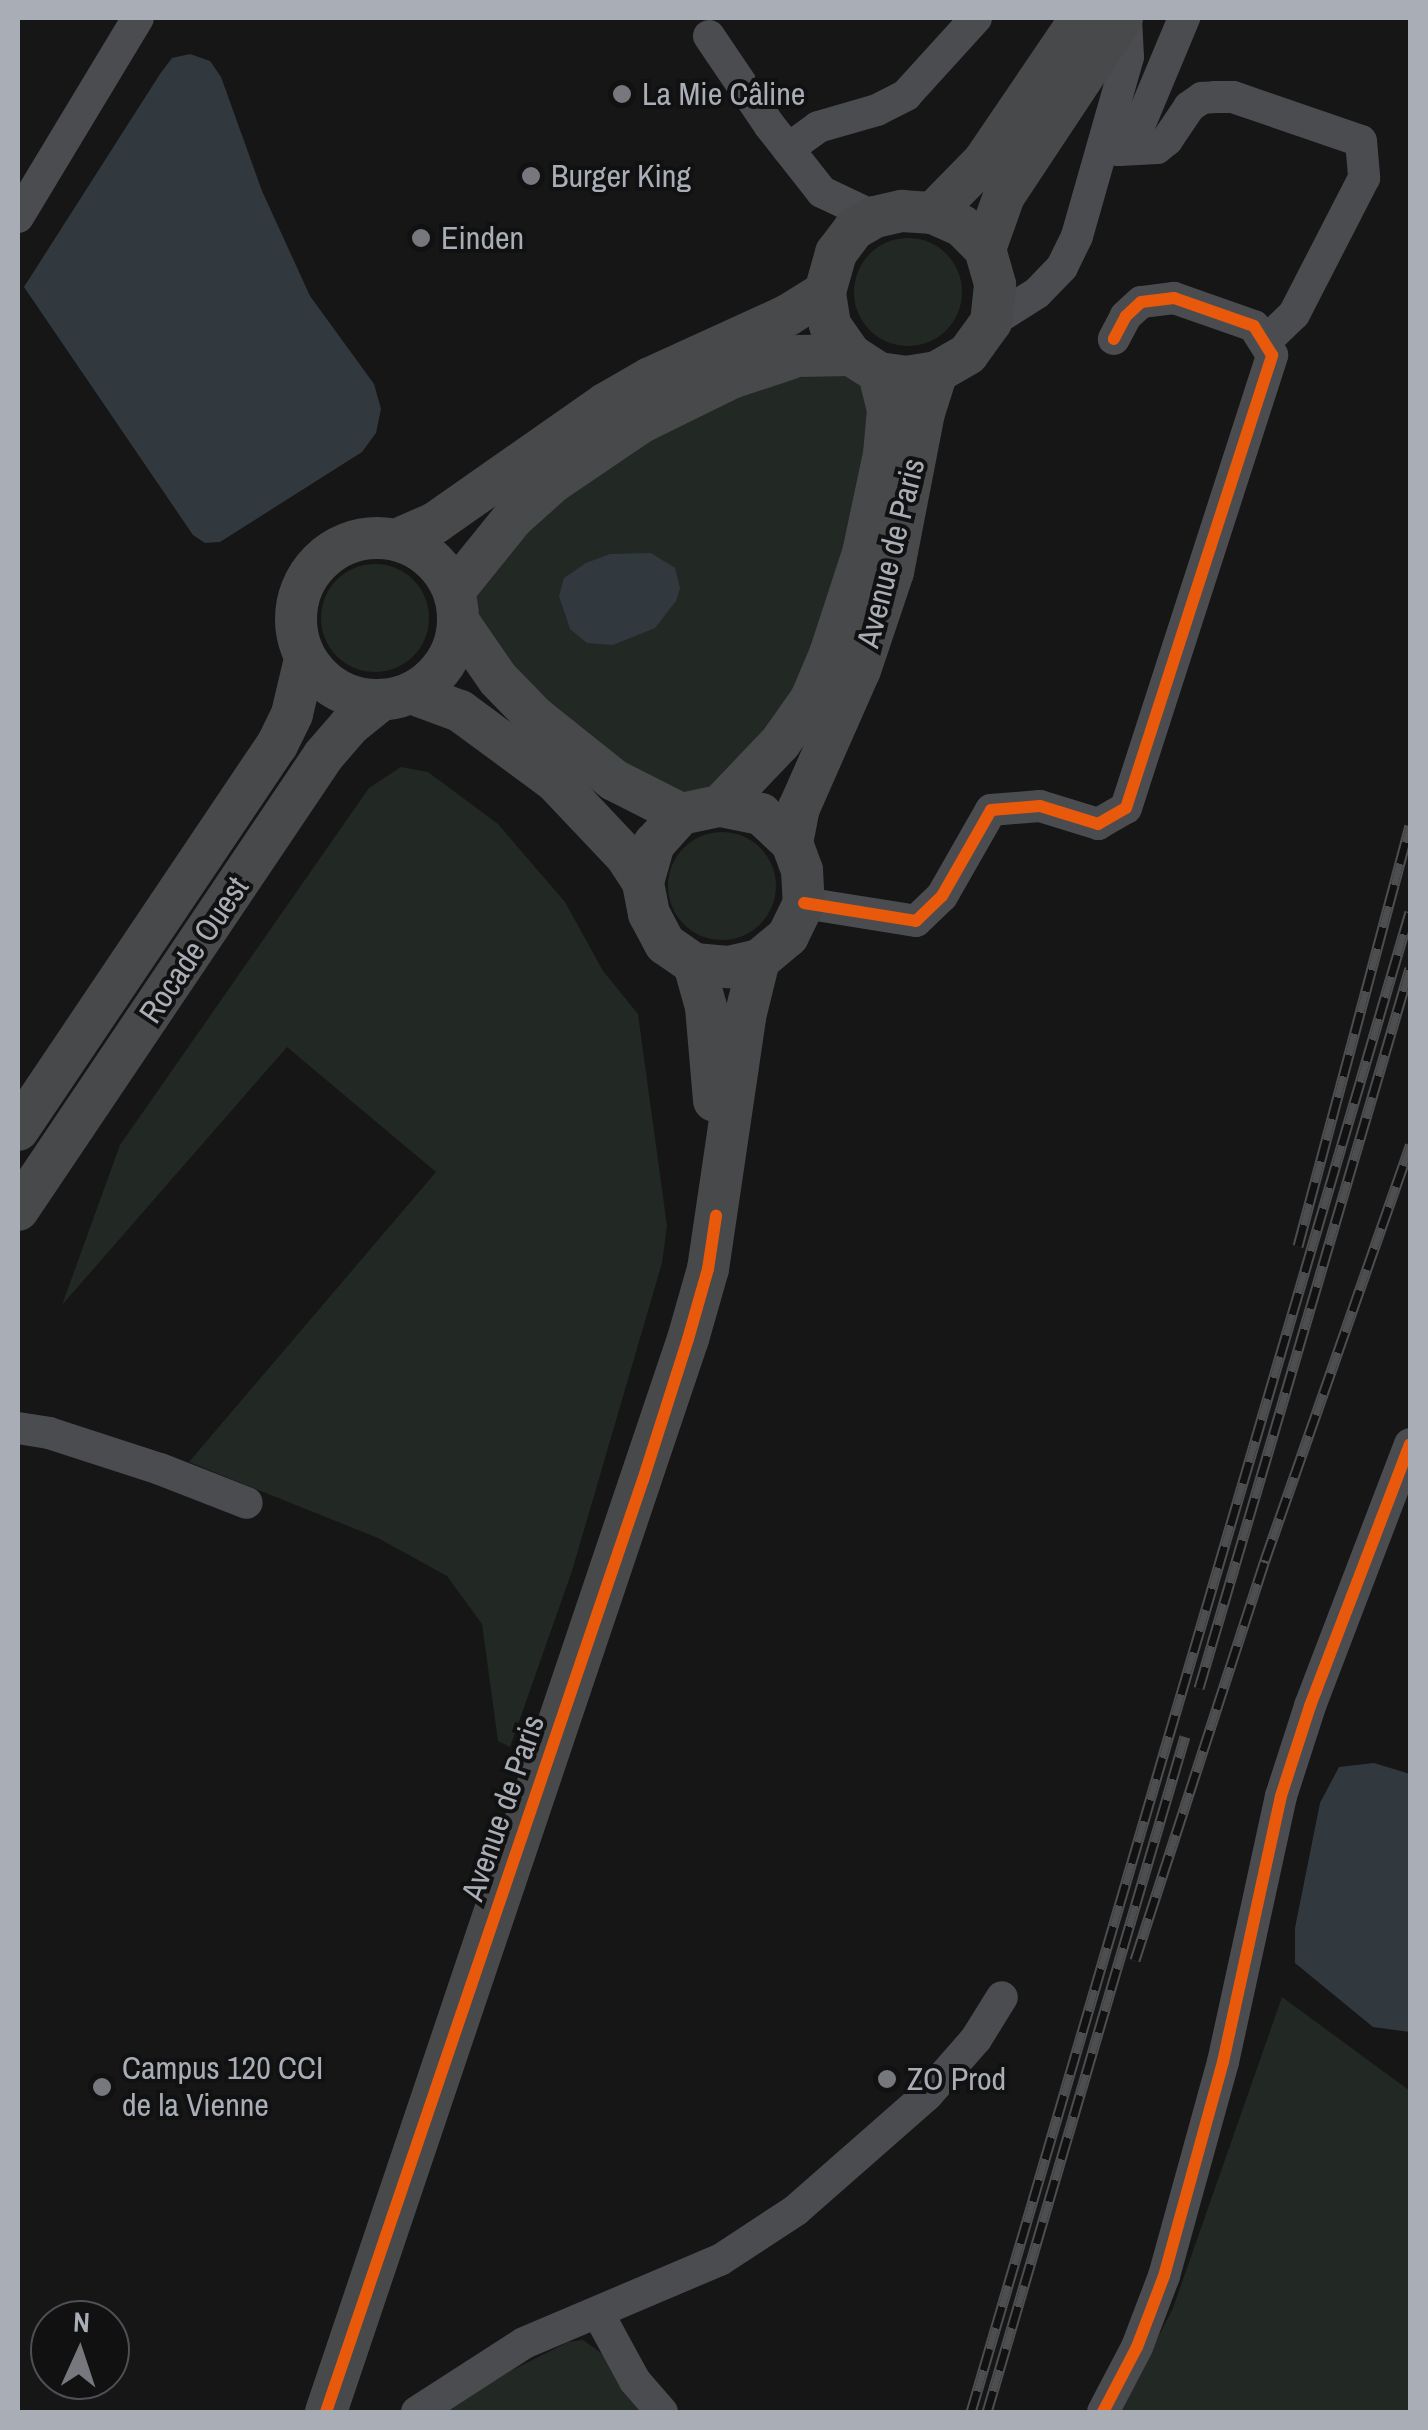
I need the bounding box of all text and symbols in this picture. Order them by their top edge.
place label: La Mie Câline [642,75,805,113]
marker: La Mie Câline [611,83,633,105]
place label: Burger King [551,157,691,195]
marker: Burger King [520,165,542,187]
place label: Einden [441,219,524,257]
marker: Einden [410,227,432,249]
street label: Avenue de Paris [849,454,933,652]
street label: Rocade Ouest [131,870,257,1030]
street label: Avenue de Paris [453,1710,553,1906]
place label: Campus 120 CCI de la Vienne [122,2050,323,2125]
place label: ZO Prod [907,2060,1006,2098]
marker: ZO Prod [876,2068,898,2090]
marker: Campus 120 CCI de la Vienne [91,2076,113,2098]
north arrow [30,2300,130,2400]
text: N [72,2303,91,2341]

